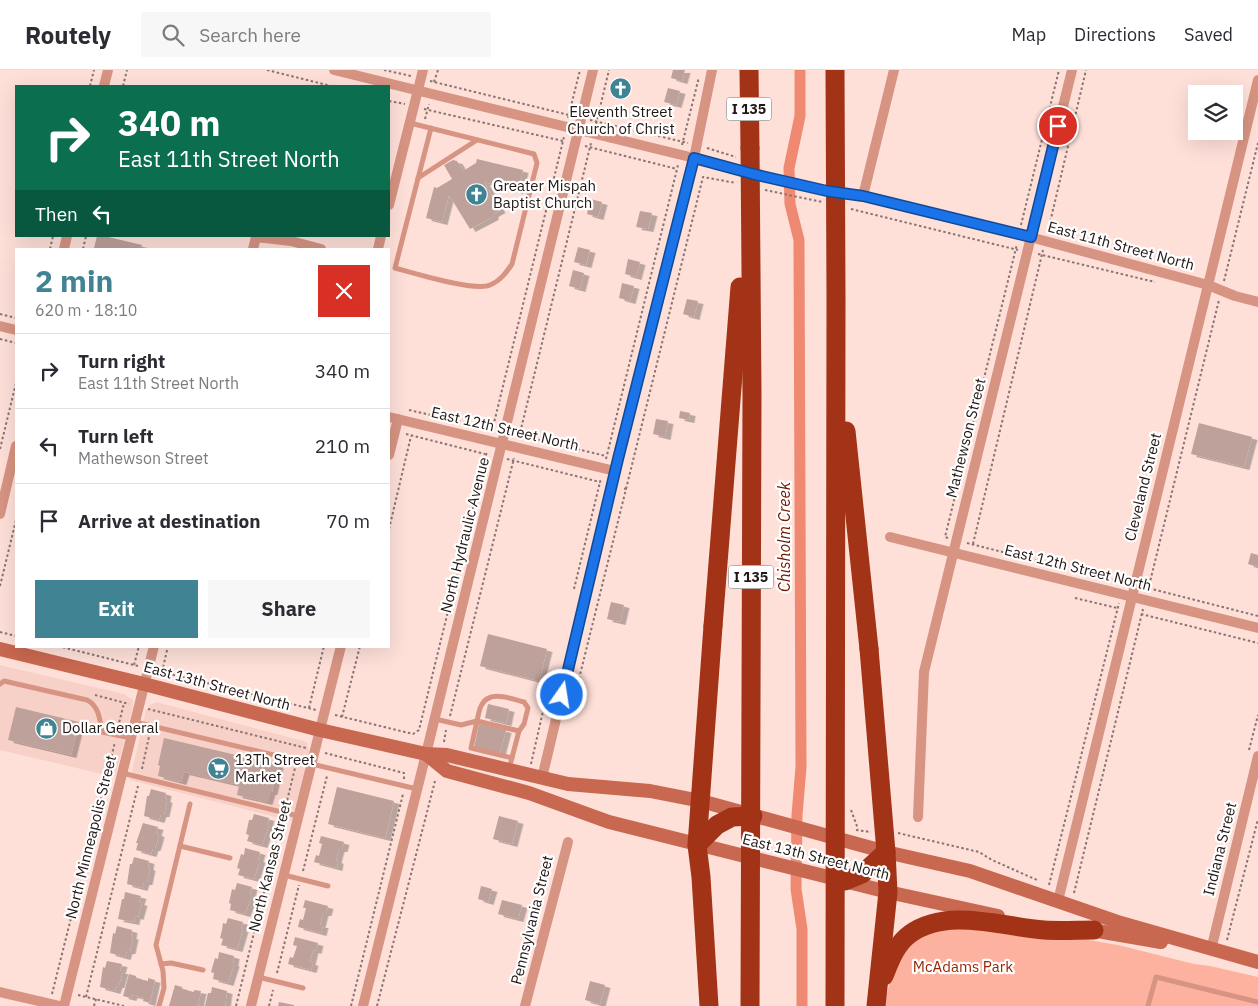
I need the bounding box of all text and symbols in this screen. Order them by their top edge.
search box [141,12,491,57]
text: Routely [25,19,111,51]
icon: search [159,21,187,49]
text: Search here [199,23,301,47]
text: Map [1011,23,1046,46]
text: Directions [1074,23,1156,46]
text: Saved [1184,23,1233,46]
church icon: Eleventh Street Church of Christ [609,77,633,101]
map controls [1188,85,1243,140]
button: layers [1188,85,1243,140]
road number: I 135 [726,98,772,120]
text: 340 m [118,100,221,146]
place label: Eleventh Street Church of Christ [567,102,675,138]
icon: right [35,105,100,170]
pin [1037,105,1079,147]
icon: arrive [1044,112,1072,140]
text: East 11th Street North [118,144,340,173]
place label: Greater Mispah Baptist Church [493,176,596,212]
church icon: Greater Mispah Baptist Church [465,183,489,207]
icon: left [88,200,116,228]
text: Then [35,202,78,226]
street label: East 11th Street North [1046,217,1197,274]
text: 2 min [35,261,113,300]
button: close [318,265,370,317]
text: 620 m · 18:10 [35,300,137,320]
text: Turn right [78,349,165,373]
icon: right [35,357,63,385]
text: 340 m [315,359,370,383]
text: East 11th Street North [78,373,239,393]
street label: Mathewson Street [941,376,990,500]
street label: East 12th Street North [429,402,581,455]
text: Turn left [78,424,154,448]
street label: Cleveland Street [1120,431,1165,543]
icon: left [35,432,63,460]
text: 210 m [315,434,370,458]
text: Mathewson Street [78,448,209,468]
street label: North Hydraulic Avenue [436,455,493,615]
water label: Chisholm Creek [774,481,794,592]
icon: arrive [35,507,63,535]
text: Arrive at destination [78,509,261,533]
text: 70 m [326,509,370,533]
street label: East 12th Street North [1002,540,1154,595]
road number: I 135 [728,566,774,588]
button: Exit [35,580,198,638]
button: Share [208,580,370,638]
street label: East 13th Street North [142,657,293,714]
position arrow [535,668,587,720]
shop icon: Dollar General [34,716,58,740]
place label: Dollar General [62,718,159,737]
place label: 13Th Street Market [235,750,315,786]
street label: North Minneapolis Street [61,753,120,921]
supermarket icon: 13Th Street Market [207,757,231,781]
street label: North Kansas Street [244,798,295,934]
street label: Indiana Street [1199,800,1240,898]
street label: East 13th Street North [740,829,892,884]
street label: Pennsylvania Street [506,853,557,987]
park label: McAdams Park [913,957,1013,976]

